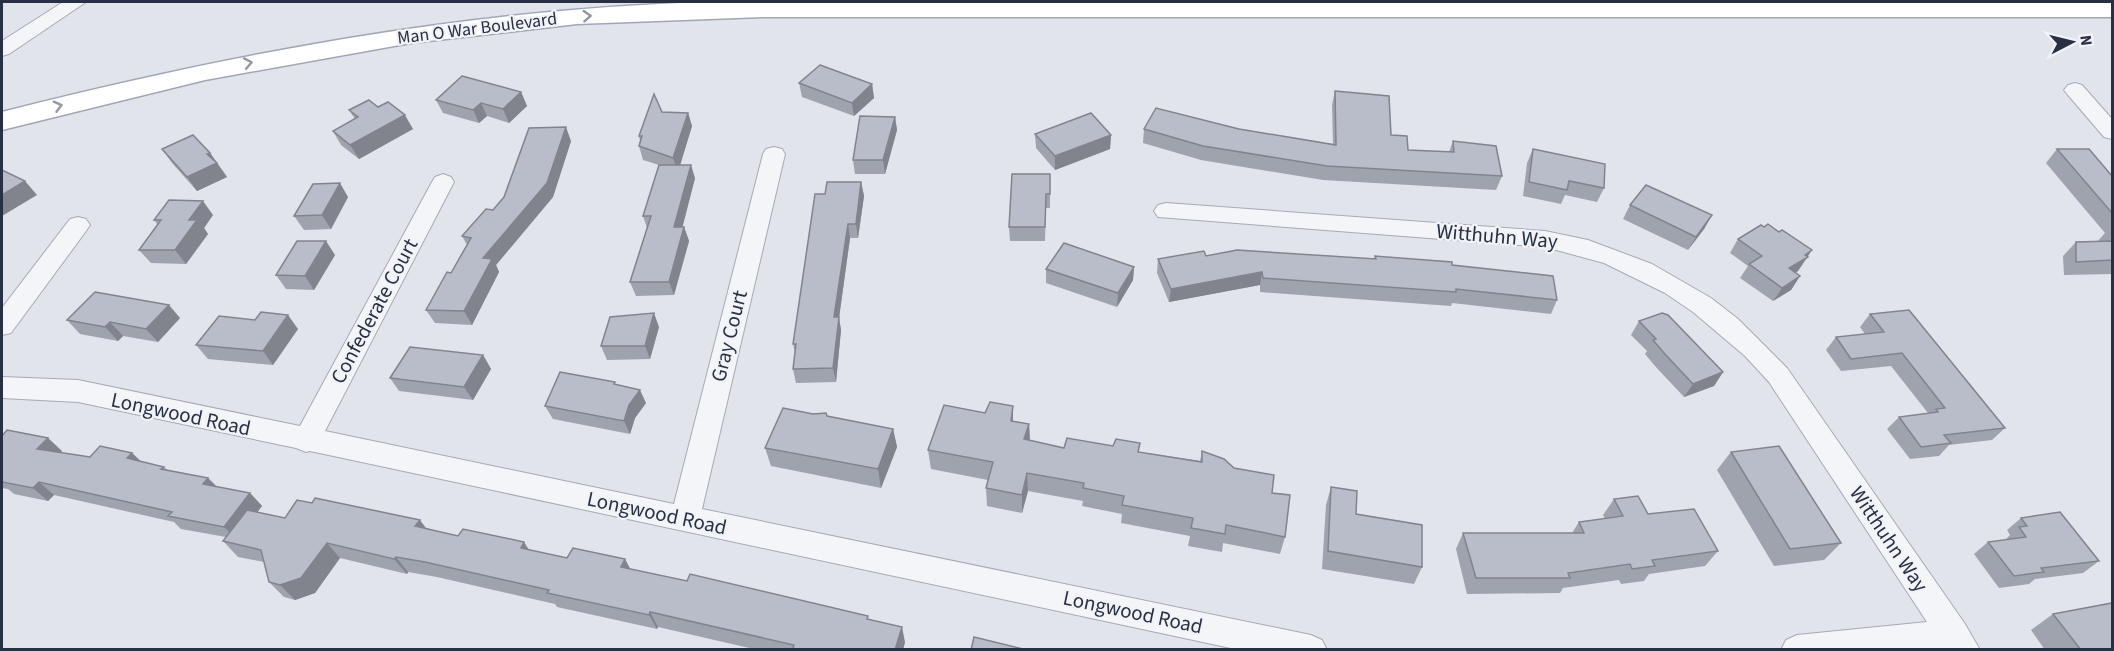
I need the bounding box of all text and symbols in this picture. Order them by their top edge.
street label: Man O War Boulevard [396,6,558,51]
one-way arrow [582,10,591,23]
north arrow [2042,12,2102,72]
text: N [2074,34,2097,47]
one-way arrow [243,57,253,70]
one-way arrow [53,101,63,114]
street label: Witthuhn Way [1435,216,1559,256]
street label: Confederate Court [323,233,425,389]
street label: Gray Court [703,287,755,385]
street label: Longwood Road [108,385,254,443]
street label: Witthuhn Way [1842,480,1936,598]
street label: Longwood Road [584,484,730,542]
street label: Longwood Road [1060,583,1206,641]

